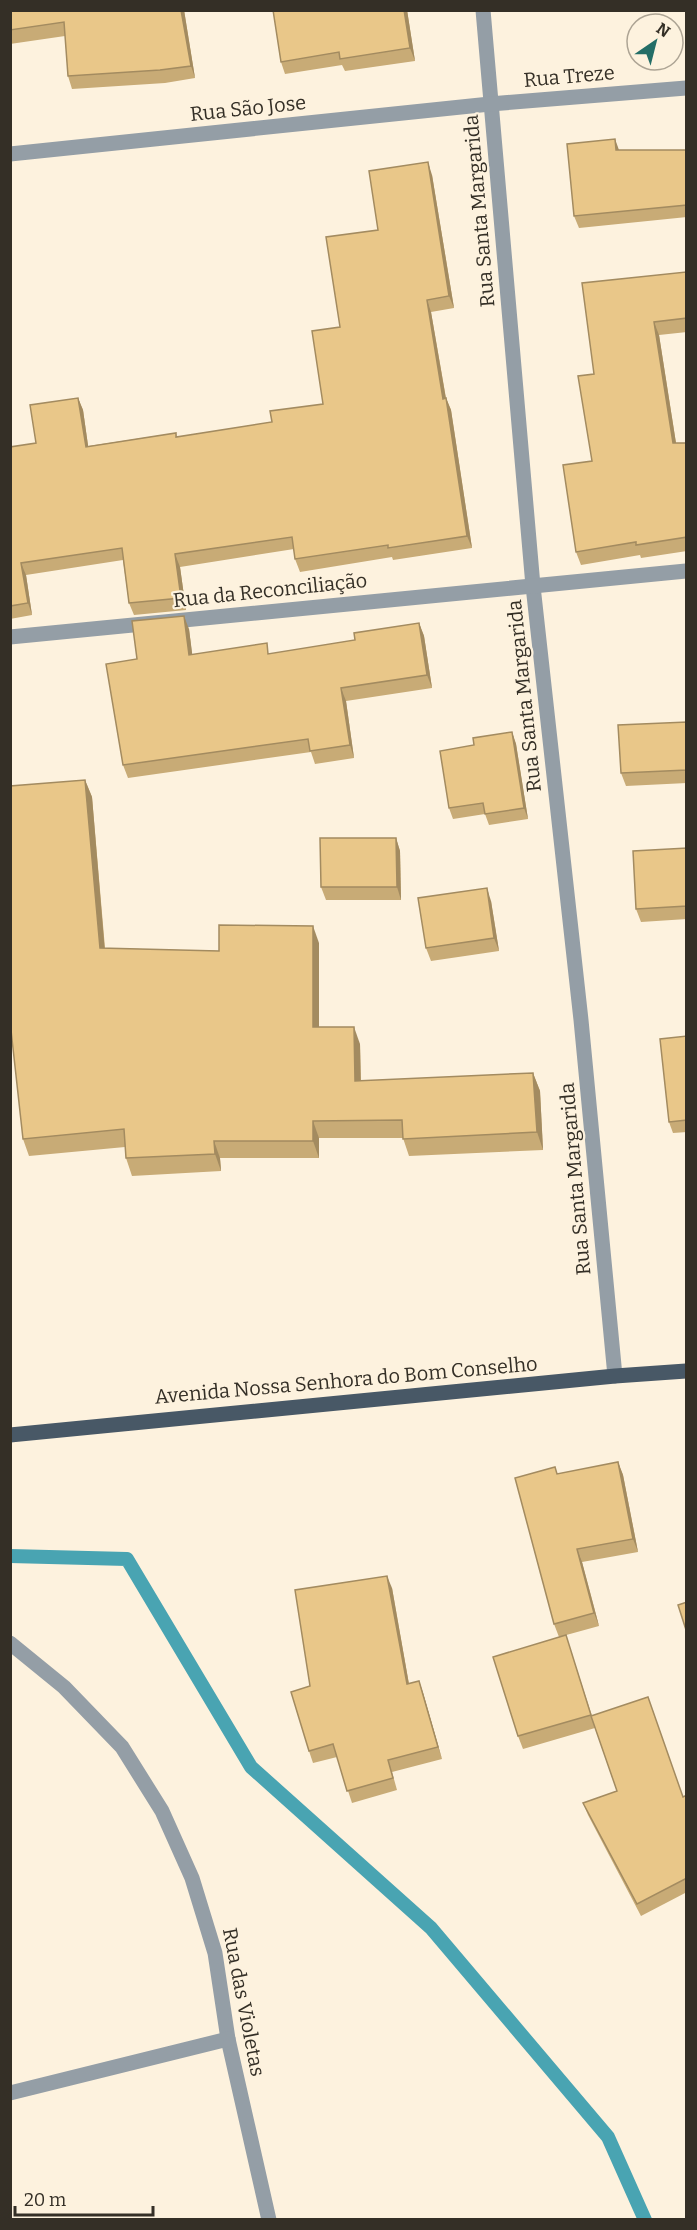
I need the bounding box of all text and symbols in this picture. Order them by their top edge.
north arrow [625,12,685,72]
text: N [653,19,674,41]
street label: Rua Treze [522,60,616,92]
street label: Rua São Jose [189,90,307,126]
street label: Rua Santa Margarida [459,114,499,308]
street label: Rua da Reconciliação [172,568,368,612]
street label: Rua Santa Margarida [502,599,546,793]
street label: Rua Santa Margarida [555,1082,595,1276]
street label: Avenida Nossa Senhora do Bom Conselho [154,1351,538,1409]
street label: Rua das Violetas [218,1926,270,2078]
scale bar [15,2179,153,2217]
text: 20 m [24,2189,66,2211]

